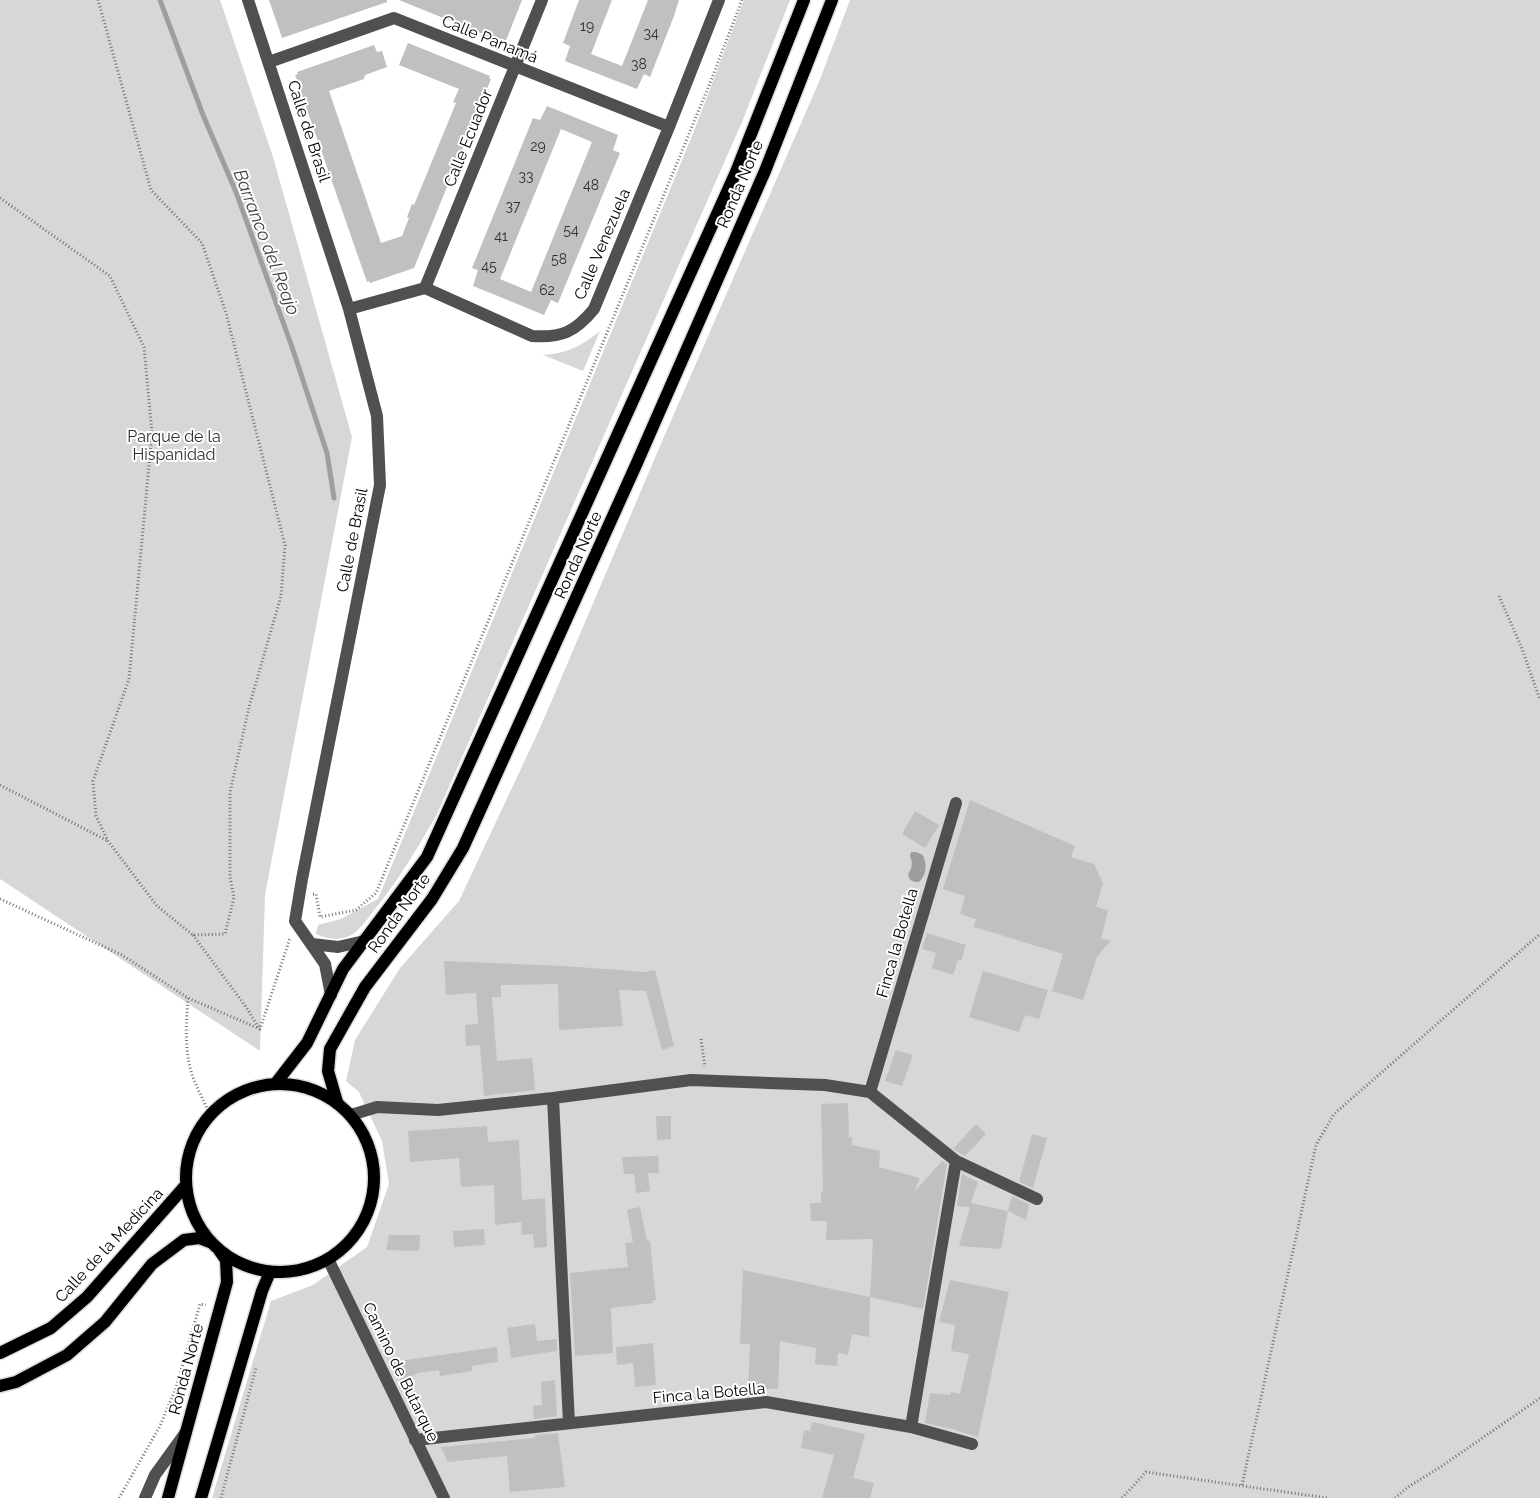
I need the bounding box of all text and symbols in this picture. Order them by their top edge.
street label: Calle Panamá [439,11,541,67]
house number: 19 [580,18,594,34]
house number: 34 [643,25,659,41]
house number: 38 [631,56,647,72]
street label: Calle de Brasil [284,78,335,185]
street label: Calle Ecuador [440,86,496,190]
street label: Ronda Norte [713,137,767,231]
house number: 29 [530,138,546,154]
water label: Barranco del Reajo [230,166,304,318]
house number: 33 [519,168,533,184]
house number: 48 [583,177,599,193]
street label: Calle Venezuela [570,186,634,302]
house number: 37 [506,198,521,214]
house number: 54 [563,222,579,238]
house number: 41 [494,228,508,244]
house number: 58 [551,251,567,267]
house number: 45 [481,258,497,274]
house number: 62 [539,282,555,298]
park label: Parque de la Hispanidad [127,427,221,464]
street label: Calle de Brasil [333,486,372,594]
street label: Ronda Norte [550,508,606,602]
street label: Ronda Norte [364,869,434,957]
street label: Finca la Botella [872,886,922,1000]
street label: Calle de la Medicina [51,1184,167,1306]
street label: Camino de Butarque [359,1299,443,1445]
street label: Ronda Norte [165,1321,207,1417]
street label: Finca la Botella [652,1379,766,1407]

